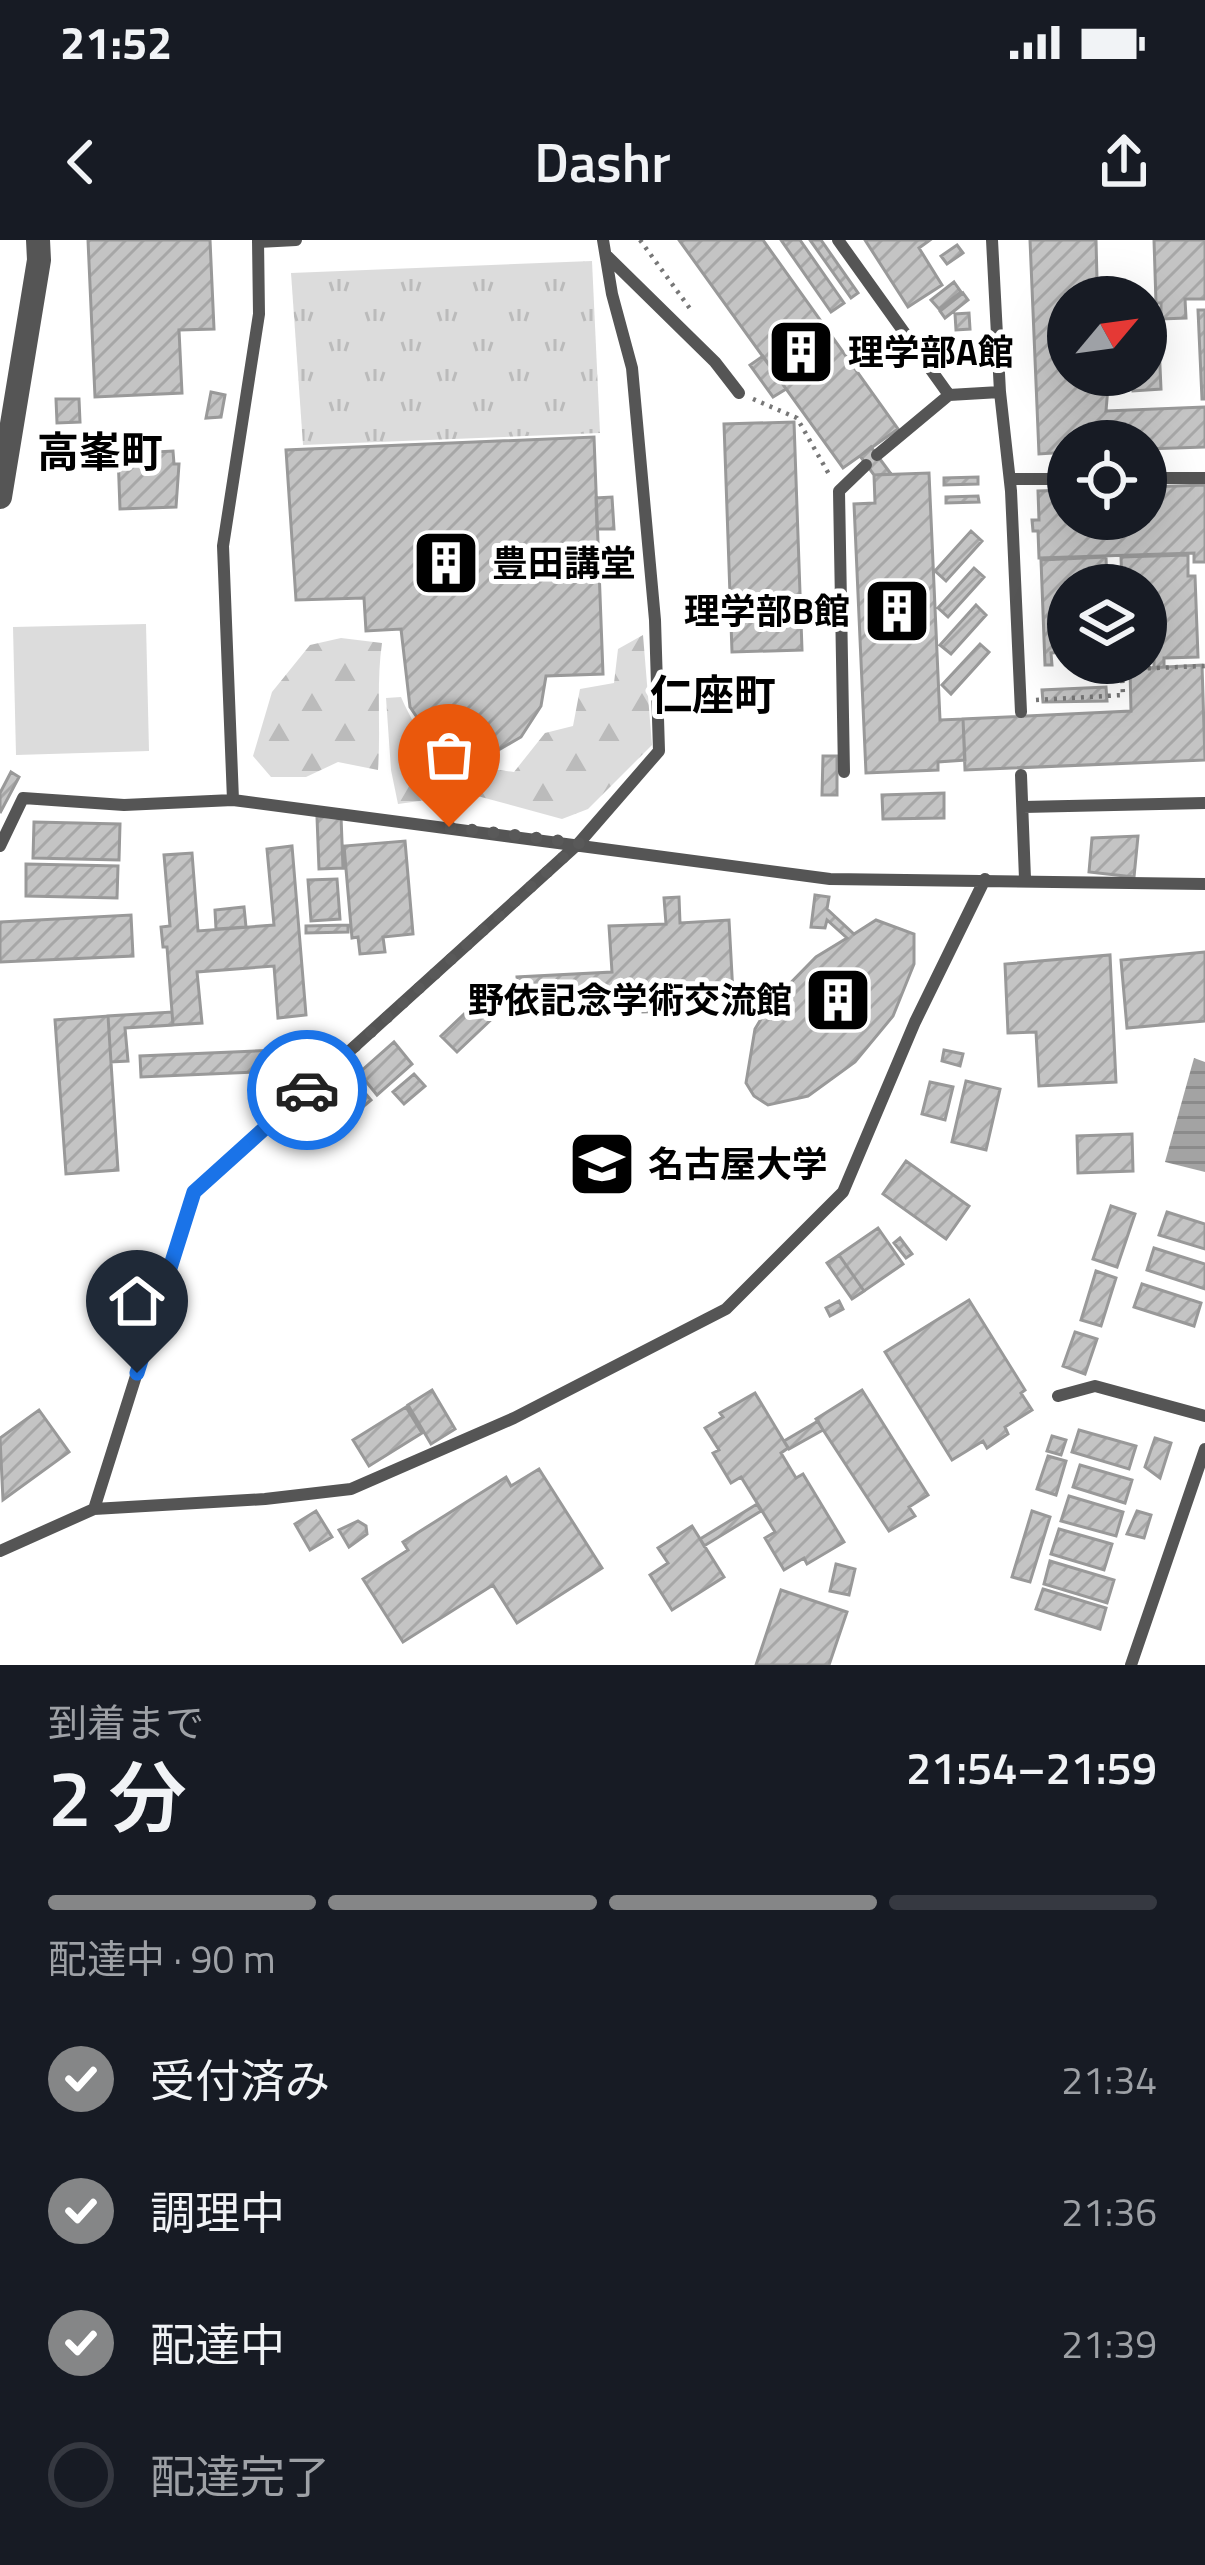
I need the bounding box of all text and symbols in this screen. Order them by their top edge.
text: 21:52 [60,8,172,76]
text: Dashr [534,121,671,203]
icon: back [48,129,114,195]
icon: share [1091,129,1157,195]
north arrow [1047,276,1167,396]
map controls [1047,276,1167,684]
building icon: 理学部A館 [766,317,836,387]
place label: 理学部A館 [848,324,1014,379]
district label: 高峯町 [37,419,163,483]
button: locate [1047,420,1167,540]
building icon: 豊田講堂 [411,528,481,598]
place label: 豊田講堂 [492,535,636,590]
button: layers [1047,564,1167,684]
building icon: 理学部B館 [862,576,932,646]
place label: 理学部B館 [684,583,850,638]
district label: 仁座町 [650,662,776,726]
pin [398,704,500,827]
icon: bag [416,722,482,788]
building icon: 野依記念学術交流館 [803,965,873,1035]
place label: 野依記念学術交流館 [468,972,792,1027]
courier [247,1030,367,1150]
icon: car [274,1057,340,1123]
school or university icon: 名古屋大学 [567,1129,637,1199]
place label: 名古屋大学 [648,1136,828,1191]
pin [86,1250,188,1373]
icon: home [104,1268,170,1334]
text: 到着まで [48,1693,204,1752]
text: 21:54–21:59 [906,1733,1157,1801]
text: 2 分 [48,1738,187,1856]
text: 配達中 · 90 m [48,1929,276,1988]
icon: check [48,2046,114,2112]
text: 受付済み [150,2046,330,2114]
text: 21:34 [1061,2050,1157,2109]
icon: check [48,2178,114,2244]
text: 調理中 [150,2178,285,2246]
text: 21:36 [1061,2182,1157,2241]
icon: check [48,2310,114,2376]
text: 配達中 [150,2310,285,2378]
text: 21:39 [1061,2314,1157,2373]
text: 配達完了 [150,2442,330,2510]

